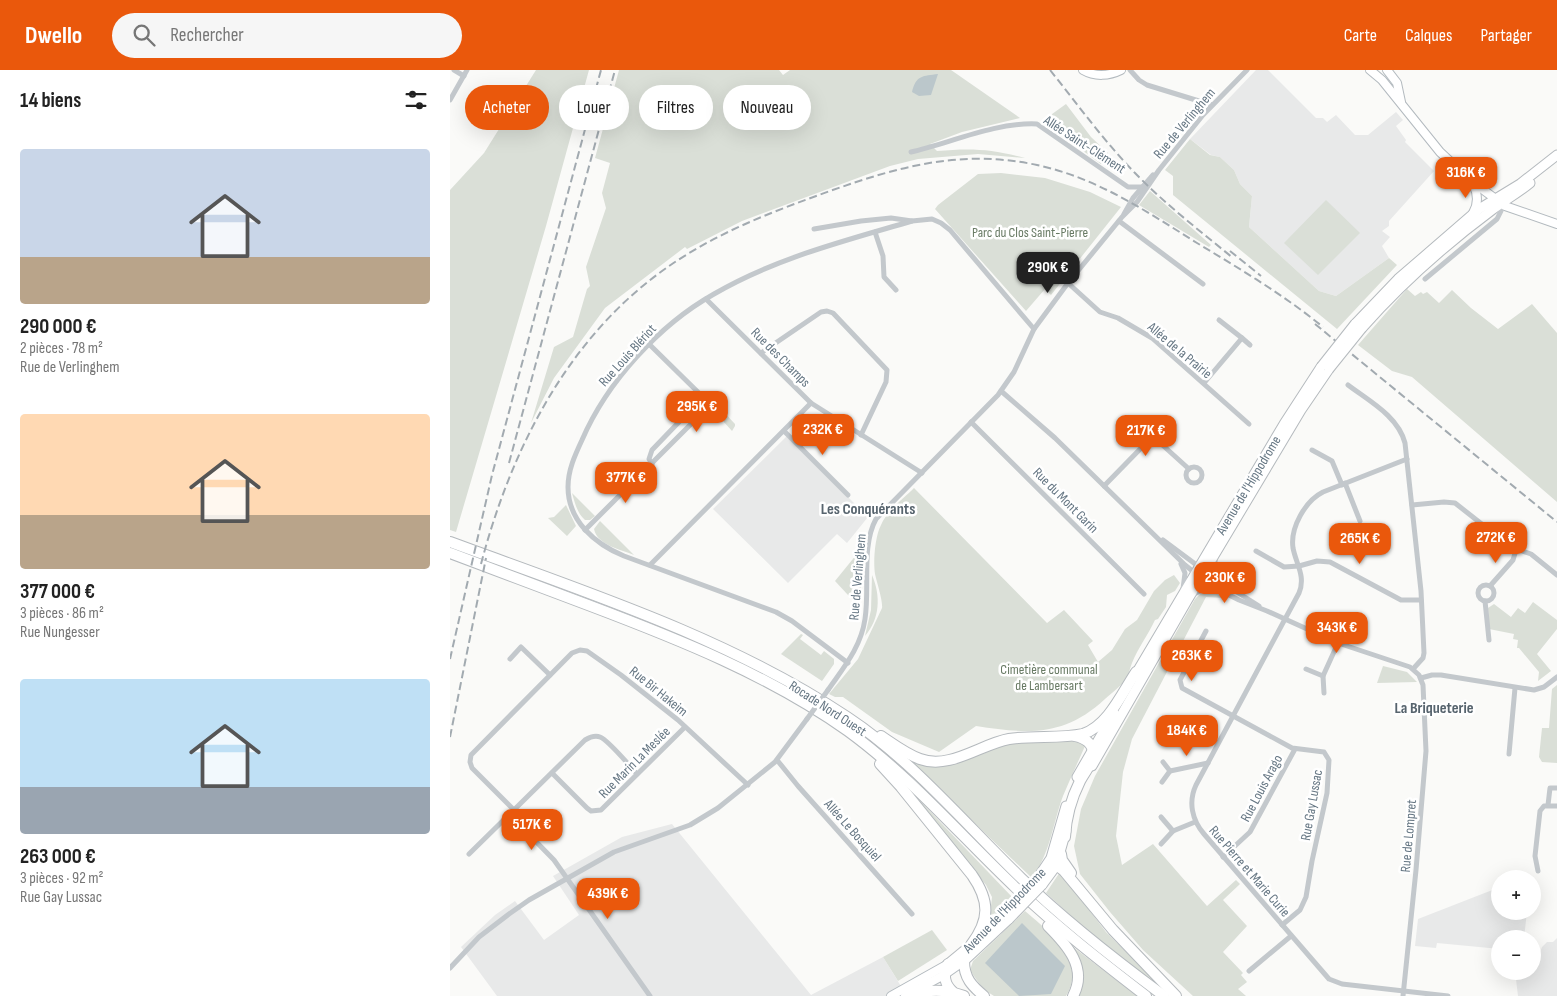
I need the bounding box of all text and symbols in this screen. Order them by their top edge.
search box [112,13,462,58]
text: Dwello [25,21,82,50]
icon: search [130,21,158,49]
text: Rechercher [170,24,244,47]
text: Carte [1344,25,1377,46]
text: Calques [1405,25,1452,46]
text: Partager [1480,25,1532,46]
chip: Acheter [465,85,549,130]
chip: Louer [559,85,629,130]
chip: Filtres [639,85,713,130]
chip: Nouveau [723,85,811,130]
street label: Rue de Verlinghem [1150,85,1219,162]
icon: filters [402,86,430,114]
text: 14 biens [20,88,81,113]
street label: Allée Saint-Clément [1040,111,1129,177]
pin: 316K € [1425,156,1507,199]
text: 316K € [1446,163,1486,182]
icon: home [180,181,270,271]
park label: Parc du Clos Saint-Pierre [972,224,1088,241]
pin: 290K € [1007,252,1089,294]
text: 290K € [1028,258,1068,277]
text: 290 000 € [20,314,96,339]
street label: Allée de la Prairie [1143,318,1215,382]
street label: Rue Louis Blériot [595,321,660,390]
street label: Rue des Champs [747,324,814,391]
text: 2 pièces · 78 m² [20,339,103,358]
text: Rue de Verlinghem [20,358,120,377]
pin: 295K € [656,390,738,433]
text: 295K € [677,397,717,416]
pin: 232K € [782,414,864,456]
pin: 217K € [1105,414,1187,457]
text: 232K € [803,420,843,439]
text: 217K € [1127,421,1165,440]
street label: Avenue de l'Hippodrome [1212,433,1285,539]
icon: home [180,446,270,536]
pin: 377K € [585,462,667,504]
street label: Rue du Mont Garin [1029,464,1102,537]
text: 377K € [606,468,646,487]
district label: Les Conquérants [821,500,915,519]
pin: 265K € [1319,522,1401,565]
pin: 272K € [1455,522,1537,564]
text: 272K € [1476,528,1516,547]
text: 265K € [1340,529,1380,548]
street label: Rue de Verlinghem [845,533,870,621]
pin: 230K € [1184,562,1266,604]
text: 230K € [1205,568,1245,587]
text: 377 000 € [20,579,95,604]
text: 3 pièces · 86 m² [20,604,104,623]
pin: 343K € [1296,612,1378,654]
text: 343K € [1317,618,1357,637]
text: Rue Nungesser [20,623,100,642]
pin: 263K € [1151,640,1233,682]
text: 263K € [1172,646,1212,665]
park label: Cimetière communal de Lambersart [1000,661,1098,694]
street label: Rue Bir Hakeim [626,663,691,720]
street label: Rocade Nord Ouest [786,677,870,740]
district label: La Briqueterie [1394,699,1474,718]
icon: home [180,711,270,801]
pin: 184K € [1146,714,1228,757]
text: 184K € [1167,721,1207,740]
street label: Rue Marin La Meslée [595,723,674,802]
street label: Rue Louis Arago [1237,752,1286,825]
street label: Rue Gay Lussac [1297,768,1326,842]
street label: Allée Le Bosquiel [820,795,885,865]
street label: Rue de Lompret [1397,799,1420,873]
pin: 517K € [491,808,573,851]
text: 517K € [513,815,551,834]
street label: Rue Pierre et Marie Curie [1205,822,1294,920]
text: 263 000 € [20,844,96,869]
street label: Avenue de l'Hippodrome [959,864,1049,957]
text: 3 pièces · 92 m² [20,869,104,888]
map controls [1491,870,1541,980]
button: + [1491,870,1541,920]
pin: 439K € [567,878,649,920]
text: 439K € [588,884,628,903]
text: Rue Gay Lussac [20,888,102,907]
button: − [1491,930,1541,980]

